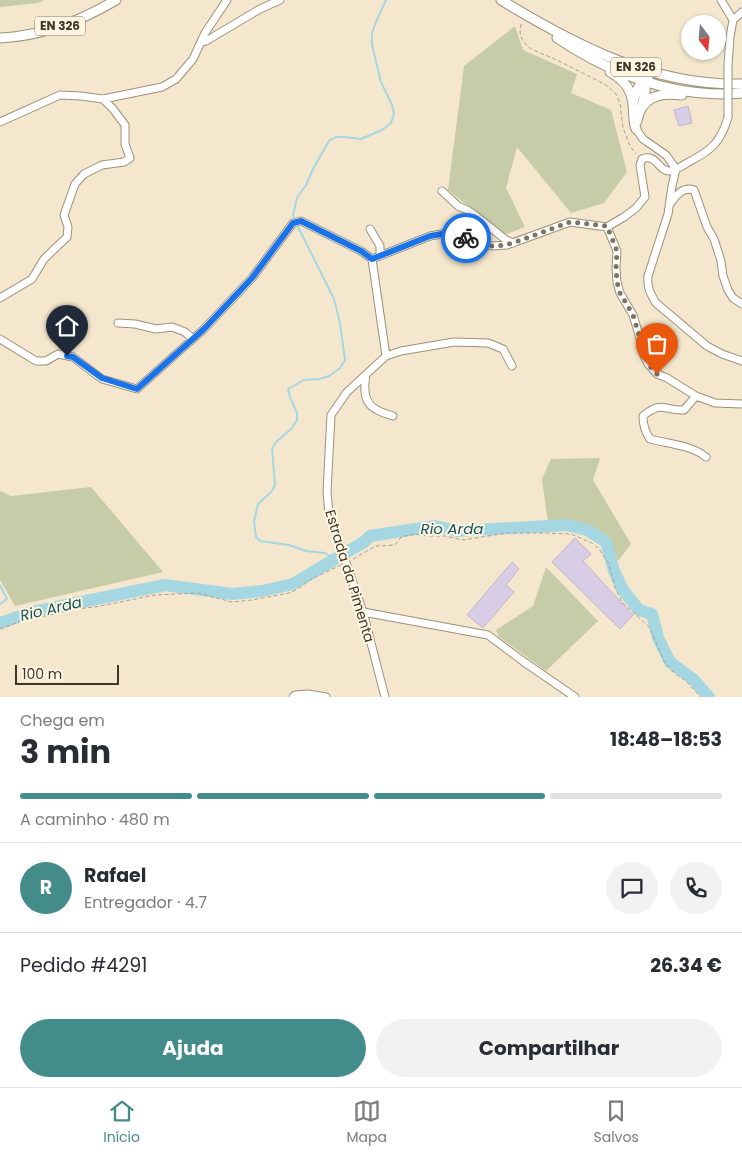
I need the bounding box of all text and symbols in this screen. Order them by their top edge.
north arrow [681,15,726,60]
map controls [681,15,726,60]
road number: EN 326 [35,16,85,36]
road number: EN 326 [611,58,661,76]
courier [441,213,491,263]
icon: bike [452,224,480,252]
pin [46,305,88,356]
icon: home [53,312,81,340]
pin [636,323,678,374]
icon: bag [643,330,671,358]
street label: Estrada da Pimenta [320,507,380,645]
water label: Rio Arda [421,518,483,539]
water label: Rio Arda [18,591,84,626]
scale bar [15,662,119,685]
text: 100 m [22,664,62,684]
text: Chega em [20,709,105,732]
text: 18:48–18:53 [610,726,722,753]
text: 3 min [20,729,111,774]
text: A caminho · 480 m [20,808,170,831]
text: Rafael [84,862,146,889]
button: chat [606,862,658,914]
button: phone [670,862,722,914]
text: R [40,874,52,901]
text: Entregador · 4.7 [84,891,207,914]
text: Pedido #4291 [20,952,147,979]
text: 26.34 € [650,952,722,979]
button: Ajuda [20,1019,366,1077]
button: Compartilhar [376,1019,722,1077]
tab: Início [103,1097,140,1148]
tab: Mapa [347,1097,387,1148]
tab: Salvos [593,1097,639,1148]

